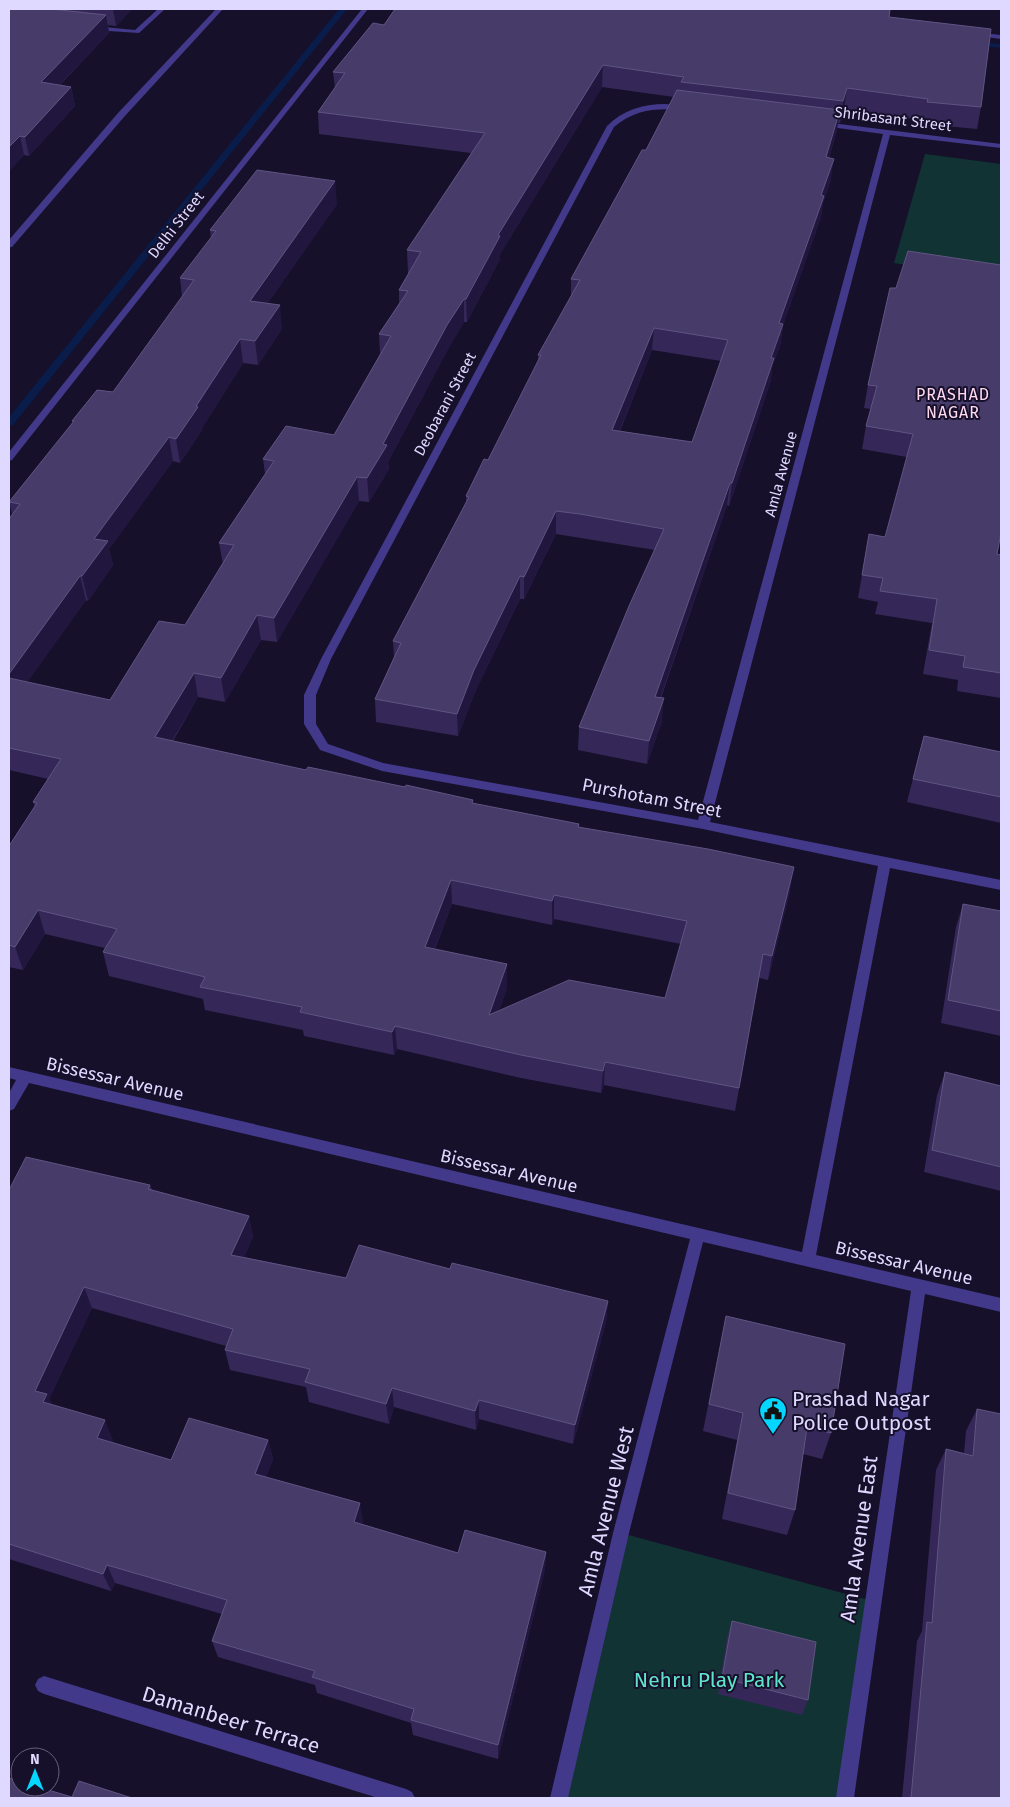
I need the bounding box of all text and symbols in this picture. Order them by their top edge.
street label: Shribasant Street [834,103,953,135]
street label: Delhi Street [144,188,208,262]
street label: Deobarani Street [410,349,480,459]
district label: PRASHAD NAGAR [916,385,990,422]
street label: Amla Avenue [761,429,801,519]
street label: Purshotam Street [580,774,724,822]
street label: Bissessar Avenue [44,1053,186,1105]
street label: Bissessar Avenue [438,1145,580,1197]
street label: Bissessar Avenue [833,1237,975,1289]
place label: Prashad Nagar Police Outpost [792,1386,931,1436]
public building icon: Prashad Nagar Police Outpost [758,1396,788,1435]
street label: Amla Avenue West [572,1423,640,1599]
street label: Amla Avenue East [834,1454,884,1624]
park label: Nehru Play Park [634,1667,784,1693]
street label: Damanbeer Terrace [139,1681,323,1759]
north arrow [10,1747,60,1797]
text: N [30,1751,40,1768]

